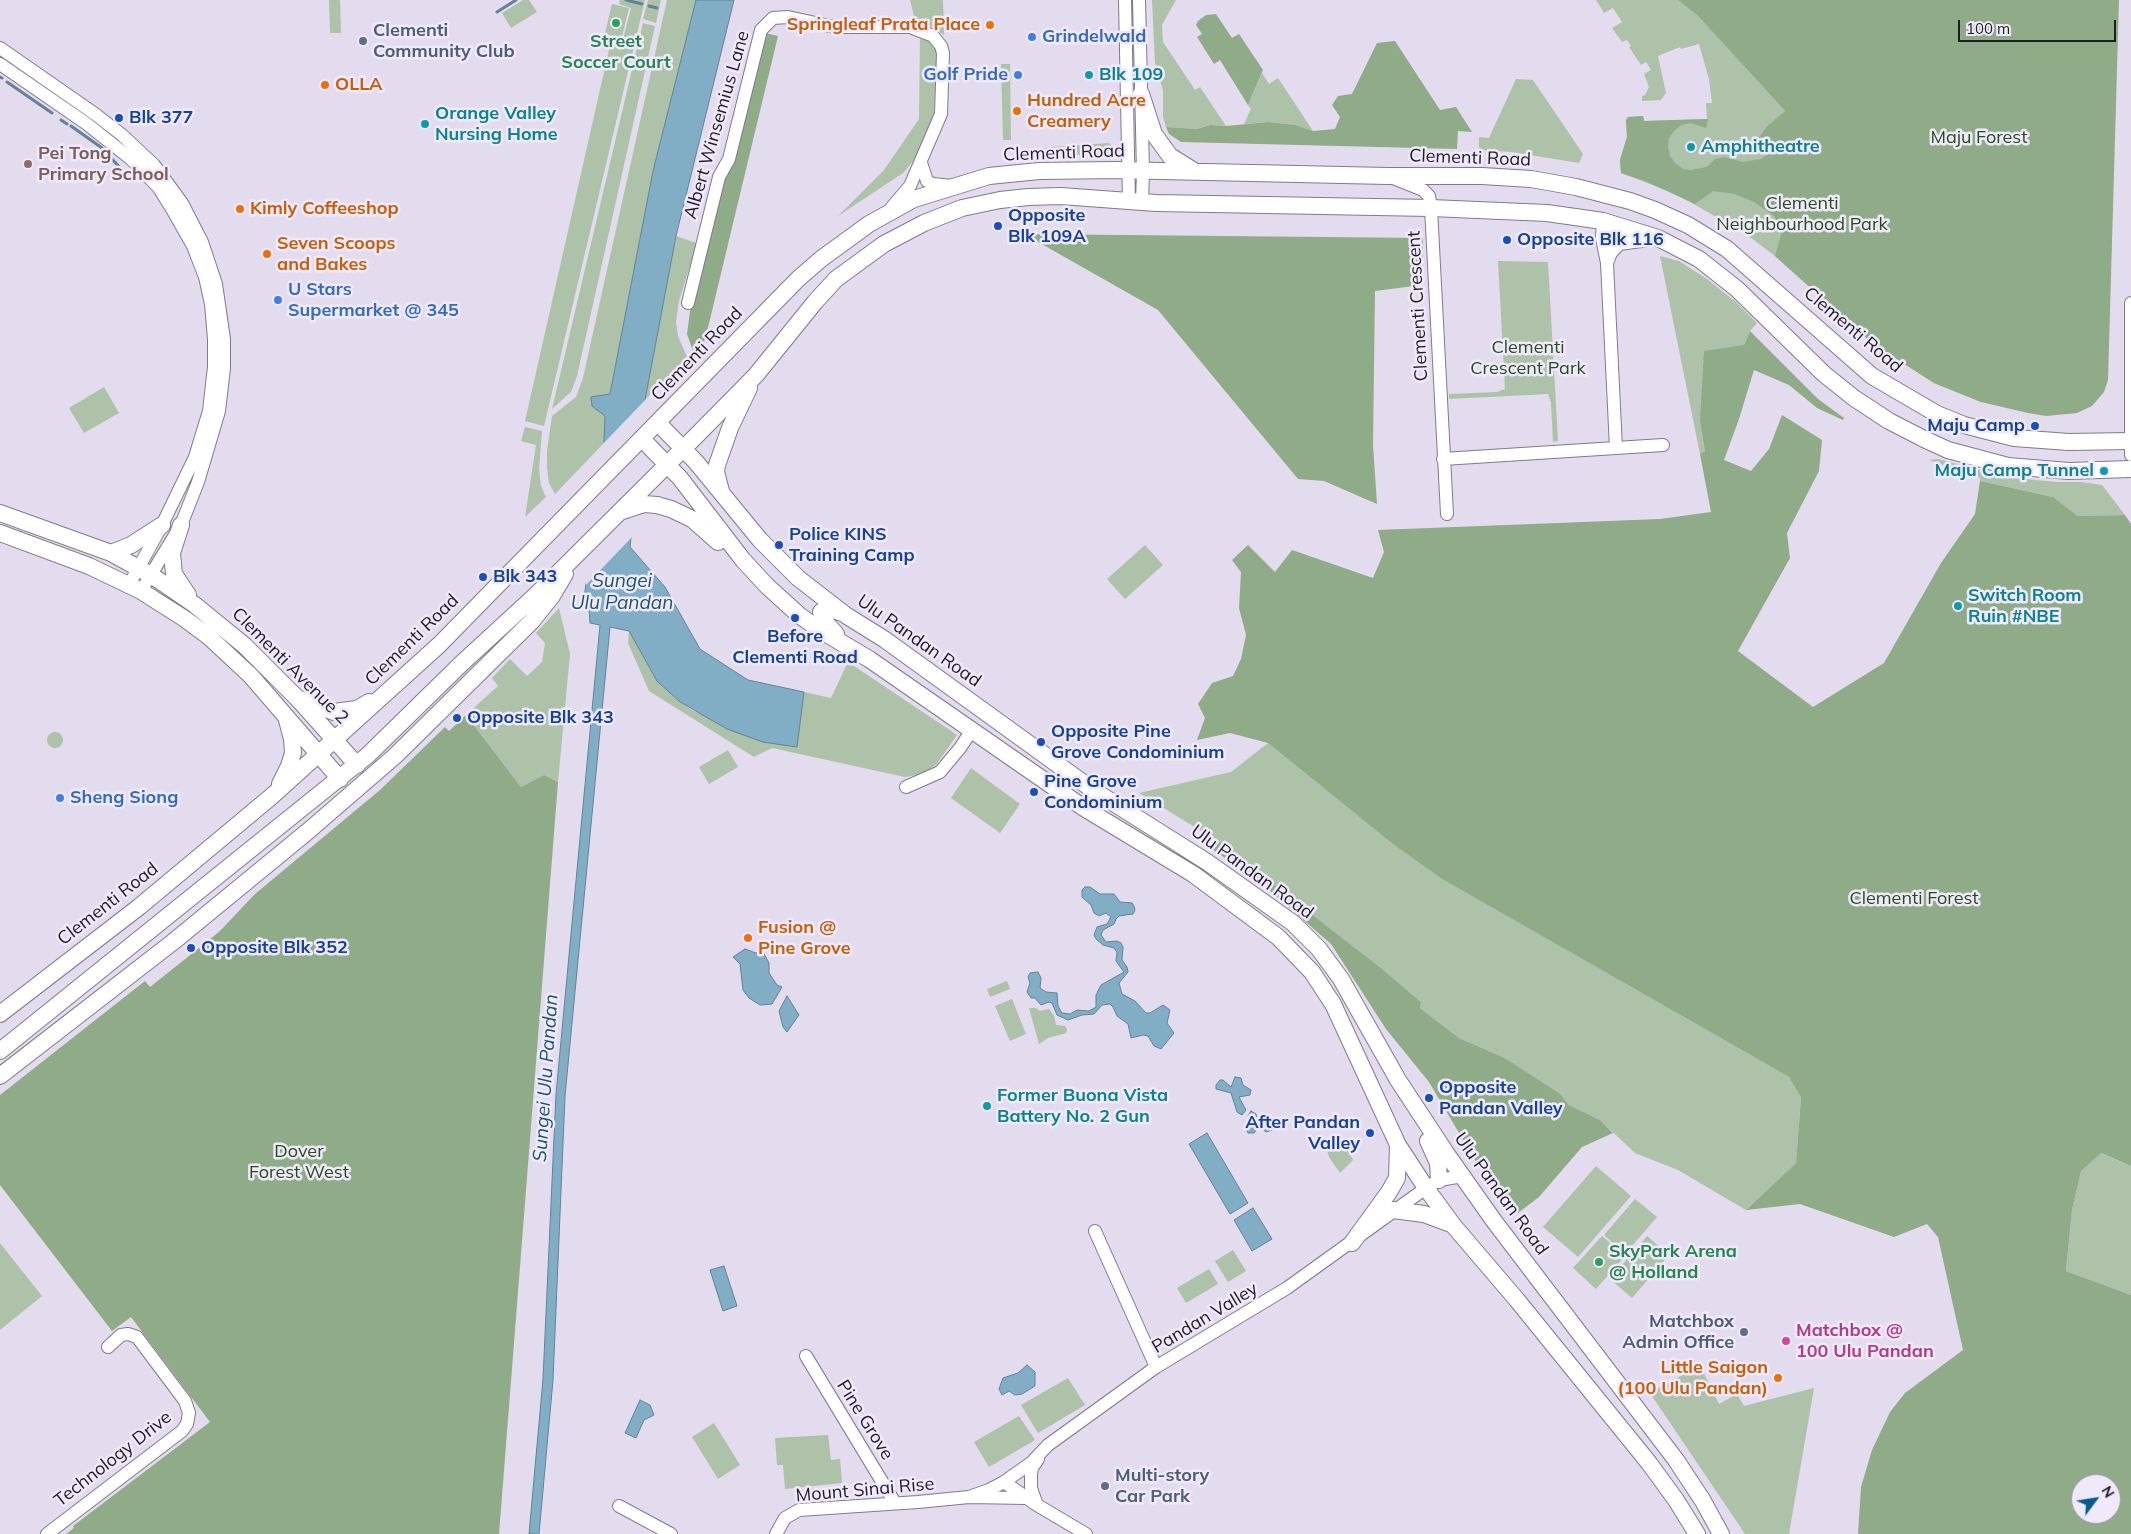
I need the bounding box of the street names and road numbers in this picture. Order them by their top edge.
street label: Albert Winsemius Lane [680,28,754,222]
street label: Clementi Road [1003,140,1125,166]
street label: Clementi Road [1409,145,1531,171]
street label: Clementi Crescent [1403,230,1433,382]
street label: Clementi Road [1799,283,1907,377]
street label: Clementi Road [647,303,747,405]
street label: Clementi Road [361,590,463,690]
street label: Ulu Pandan Road [853,590,985,692]
street label: Clementi Avenue 2 [227,603,353,729]
street label: Ulu Pandan Road [1187,820,1317,924]
street label: Clementi Road [53,858,163,950]
street label: Ulu Pandan Road [1449,1129,1553,1259]
street label: Pandan Valley [1148,1278,1262,1358]
street label: Pine Grove [832,1376,898,1464]
street label: Technology Drive [50,1407,176,1511]
street label: Mount Sinai Rise [795,1473,935,1507]

